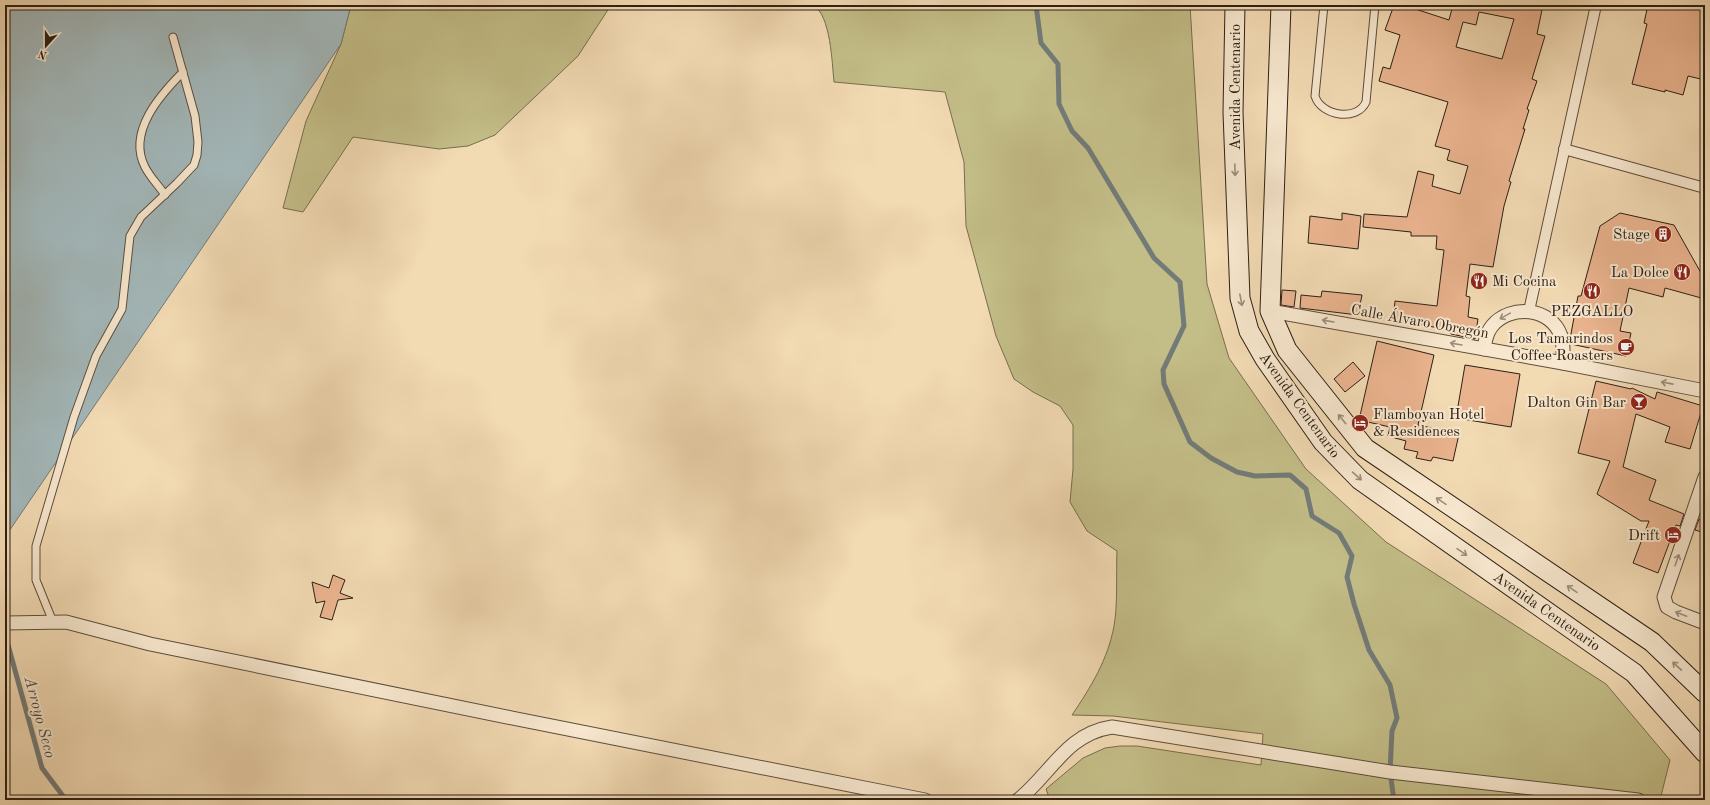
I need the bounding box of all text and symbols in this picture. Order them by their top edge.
street label: Avenida Centenario [1229,24,1244,150]
north arrow [26,26,66,66]
text: N [37,47,49,61]
one-way arrow [1231,163,1239,176]
building icon: Stage [1653,224,1673,244]
place label: Stage [1613,228,1650,243]
restaurant icon: La Dolce [1672,262,1692,282]
place label: La Dolce [1611,266,1669,281]
restaurant icon: Mi Cocina [1469,271,1489,291]
place label: Mi Cocina [1492,275,1557,290]
restaurant icon: PEZGALLO [1582,281,1602,301]
one-way arrow [1237,293,1245,306]
street label: Calle Álvaro Obregón [1350,300,1490,342]
place label: PEZGALLO [1551,305,1633,320]
one-way arrow [1499,313,1511,321]
one-way arrow [1322,317,1335,325]
place label: Los Tamarindos Coffee Roasters [1508,332,1613,364]
cafe icon: Los Tamarindos Coffee Roasters [1616,337,1636,357]
one-way arrow [1450,340,1463,348]
street label: Avenida Centenario [1256,350,1342,461]
one-way arrow [1661,379,1674,387]
bar icon: Dalton Gin Bar [1629,392,1649,412]
place label: Dalton Gin Bar [1527,396,1626,411]
place label: Flamboyan Hotel & Residences [1373,408,1484,440]
one-way arrow [1337,413,1346,424]
hotel icon: Flamboyan Hotel & Residences [1350,413,1370,433]
one-way arrow [1351,472,1362,481]
one-way arrow [1436,497,1447,505]
hotel icon: Drift [1663,525,1683,545]
place label: Drift [1628,529,1660,544]
one-way arrow [1457,548,1468,556]
one-way arrow [1673,554,1681,566]
street label: Avenida Centenario [1490,570,1602,655]
one-way arrow [1567,585,1578,593]
one-way arrow [1675,609,1687,617]
one-way arrow [1672,662,1682,671]
water label: Arroyo Seco [20,674,58,760]

